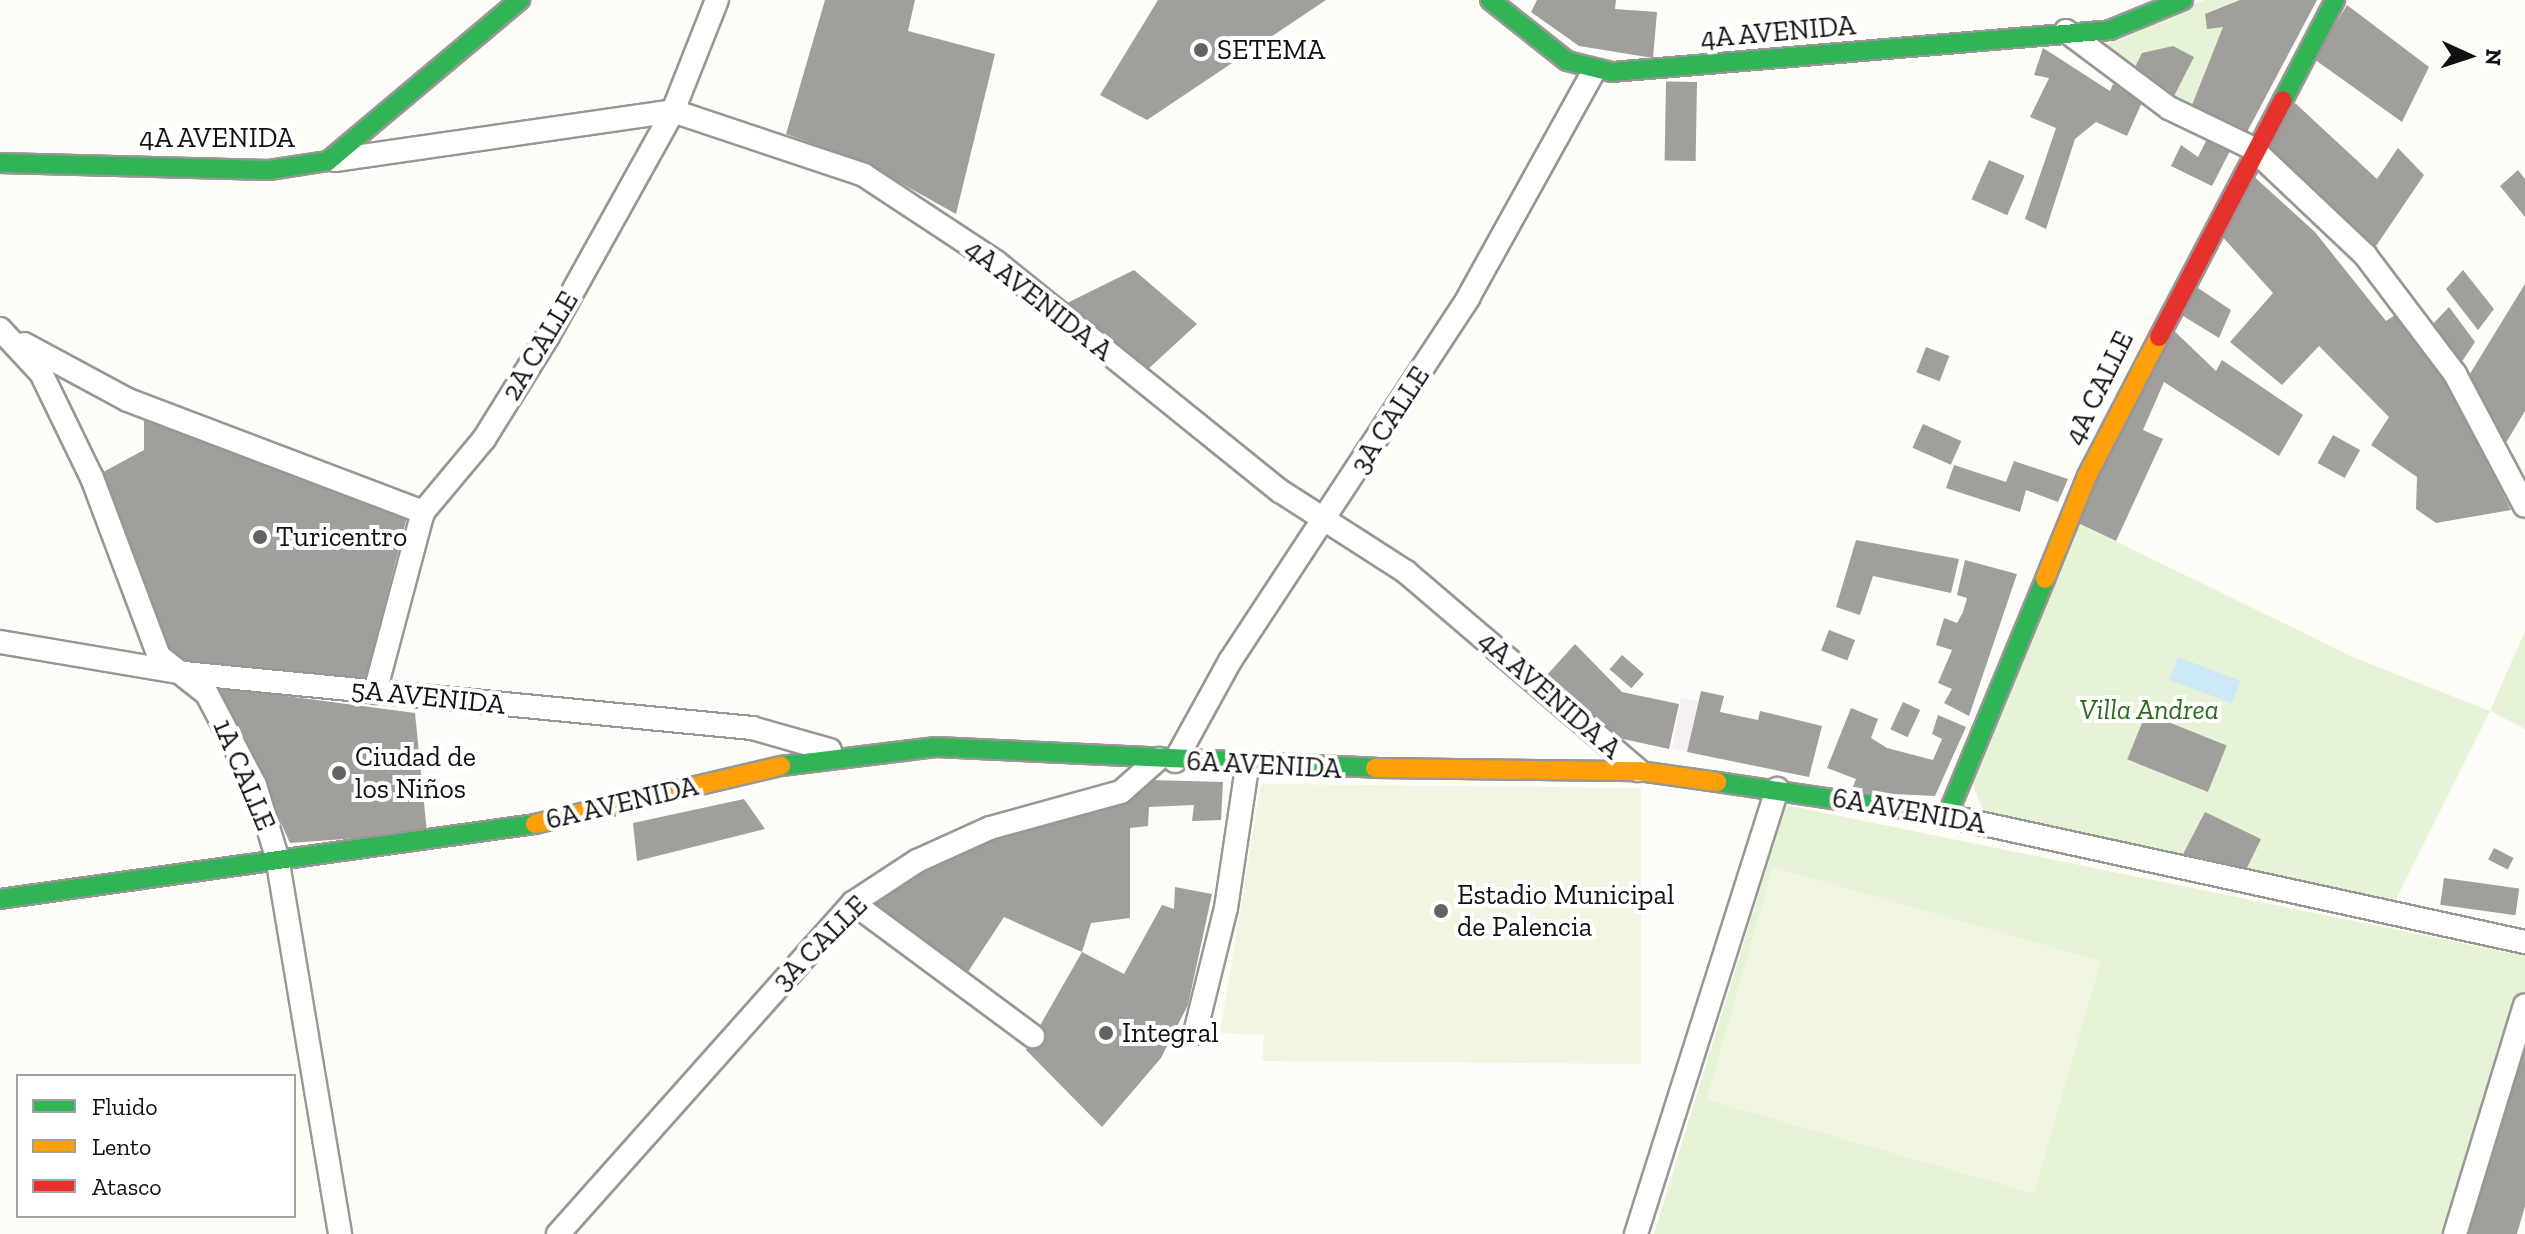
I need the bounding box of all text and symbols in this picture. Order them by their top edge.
street label: 4A AVENIDA [1698,8,1858,56]
north arrow [2429,16,2509,96]
place label: SETEMA [1217,33,1325,67]
marker: SETEMA [1192,41,1210,59]
text: N [2480,48,2507,66]
street label: 4A AVENIDA [138,121,296,155]
street label: 4A AVENIDA A [957,231,1121,369]
street label: 2A CALLE [494,285,586,407]
street label: 4A CALLE [2057,325,2141,451]
street label: 3A CALLE [1343,360,1437,480]
place label: Turicentro [276,520,407,554]
marker: Turicentro [251,528,269,546]
street label: 4A AVENIDA A [1470,623,1630,767]
street label: 5A AVENIDA [348,672,508,722]
park label: Villa Andrea [2079,693,2219,727]
street label: 1A CALLE [205,714,283,836]
place label: Ciudad de los Niños [355,740,476,806]
street label: 6A AVENIDA [1185,744,1343,786]
marker: Ciudad de los Niños [330,764,348,782]
street label: 6A AVENIDA [542,769,702,837]
street label: 6A AVENIDA [1829,781,1989,841]
place label: Estadio Municipal de Palencia [1457,878,1674,944]
street label: 3A CALLE [765,888,875,998]
marker: Estadio Municipal de Palencia [1432,902,1450,920]
place label: Integral [1122,1016,1219,1050]
marker: Integral [1097,1024,1115,1042]
legend [16,1074,296,1218]
text: Fluido [92,1092,157,1121]
text: Lento [92,1132,151,1161]
text: Atasco [92,1172,162,1201]

